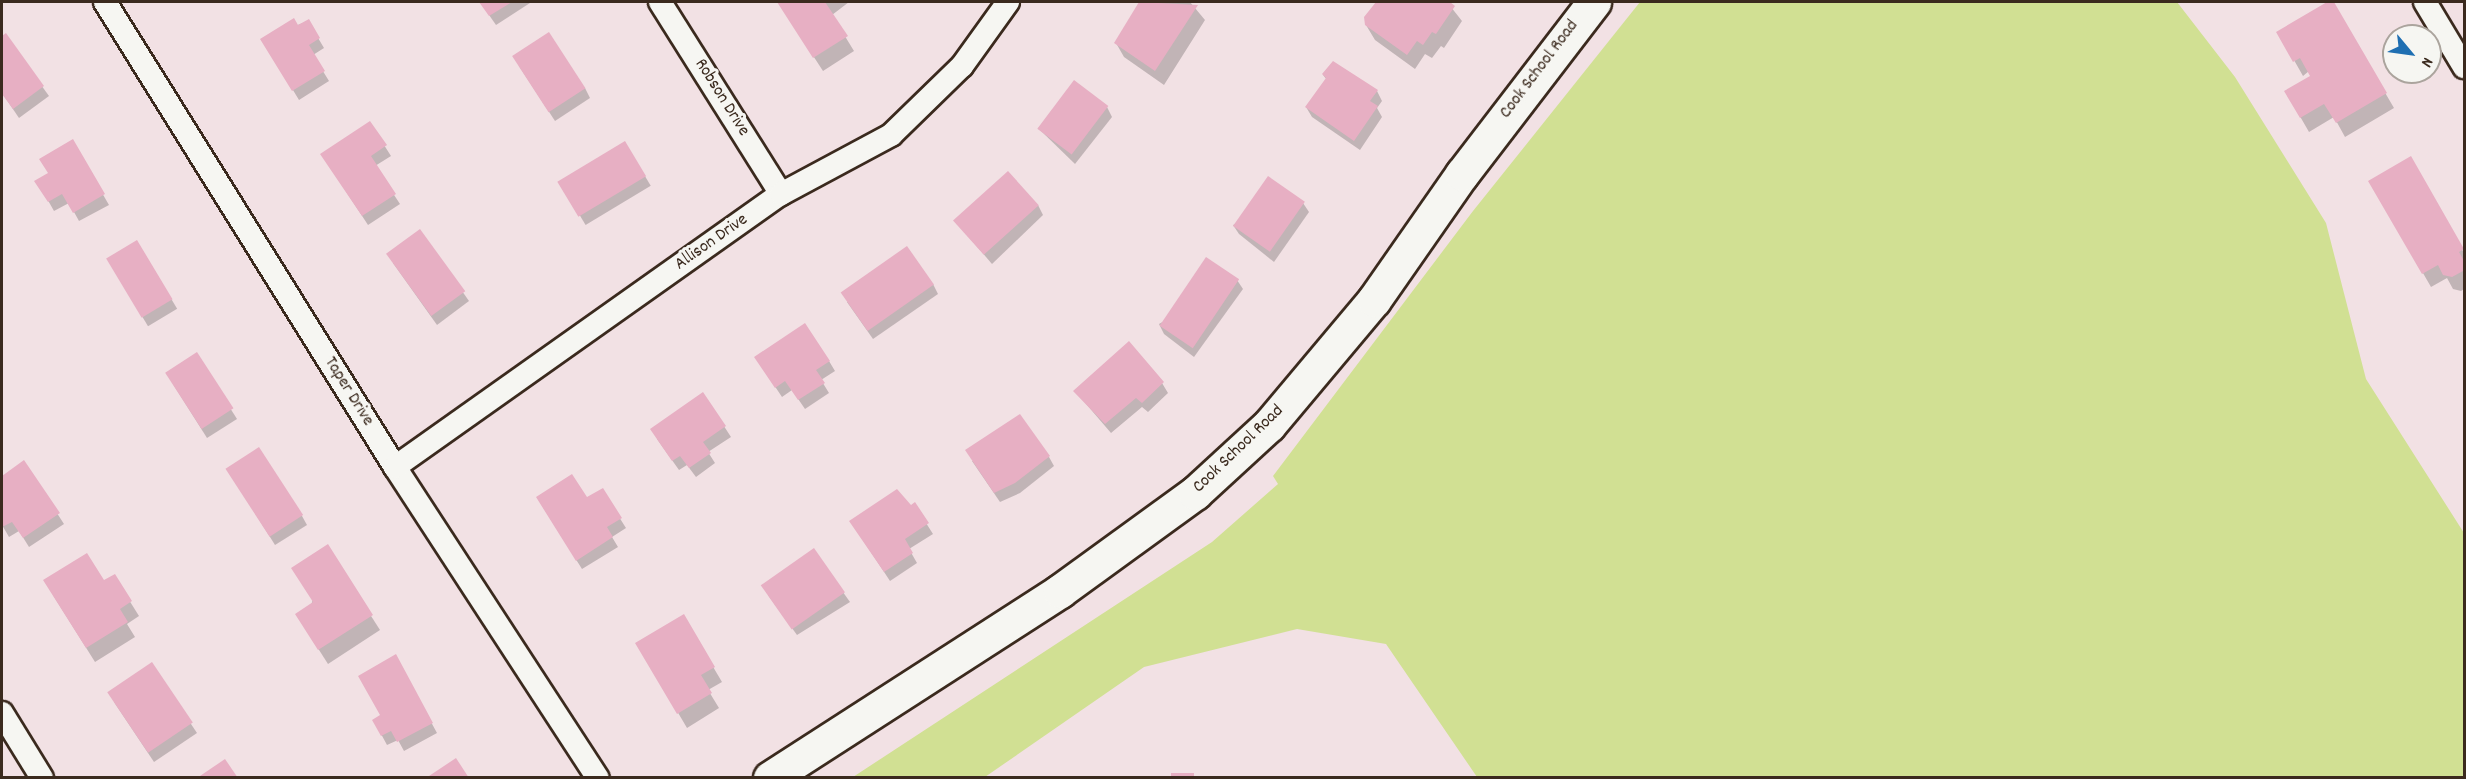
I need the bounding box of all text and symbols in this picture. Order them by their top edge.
street label: Cook School Road [1496,16,1584,124]
north arrow [2382,24,2442,84]
text: N [2414,53,2438,71]
street label: Robson Drive [689,55,753,141]
street label: Allison Drive [671,210,753,276]
street label: Taper Drive [318,353,378,431]
street label: Cook School Road [1189,401,1289,499]

